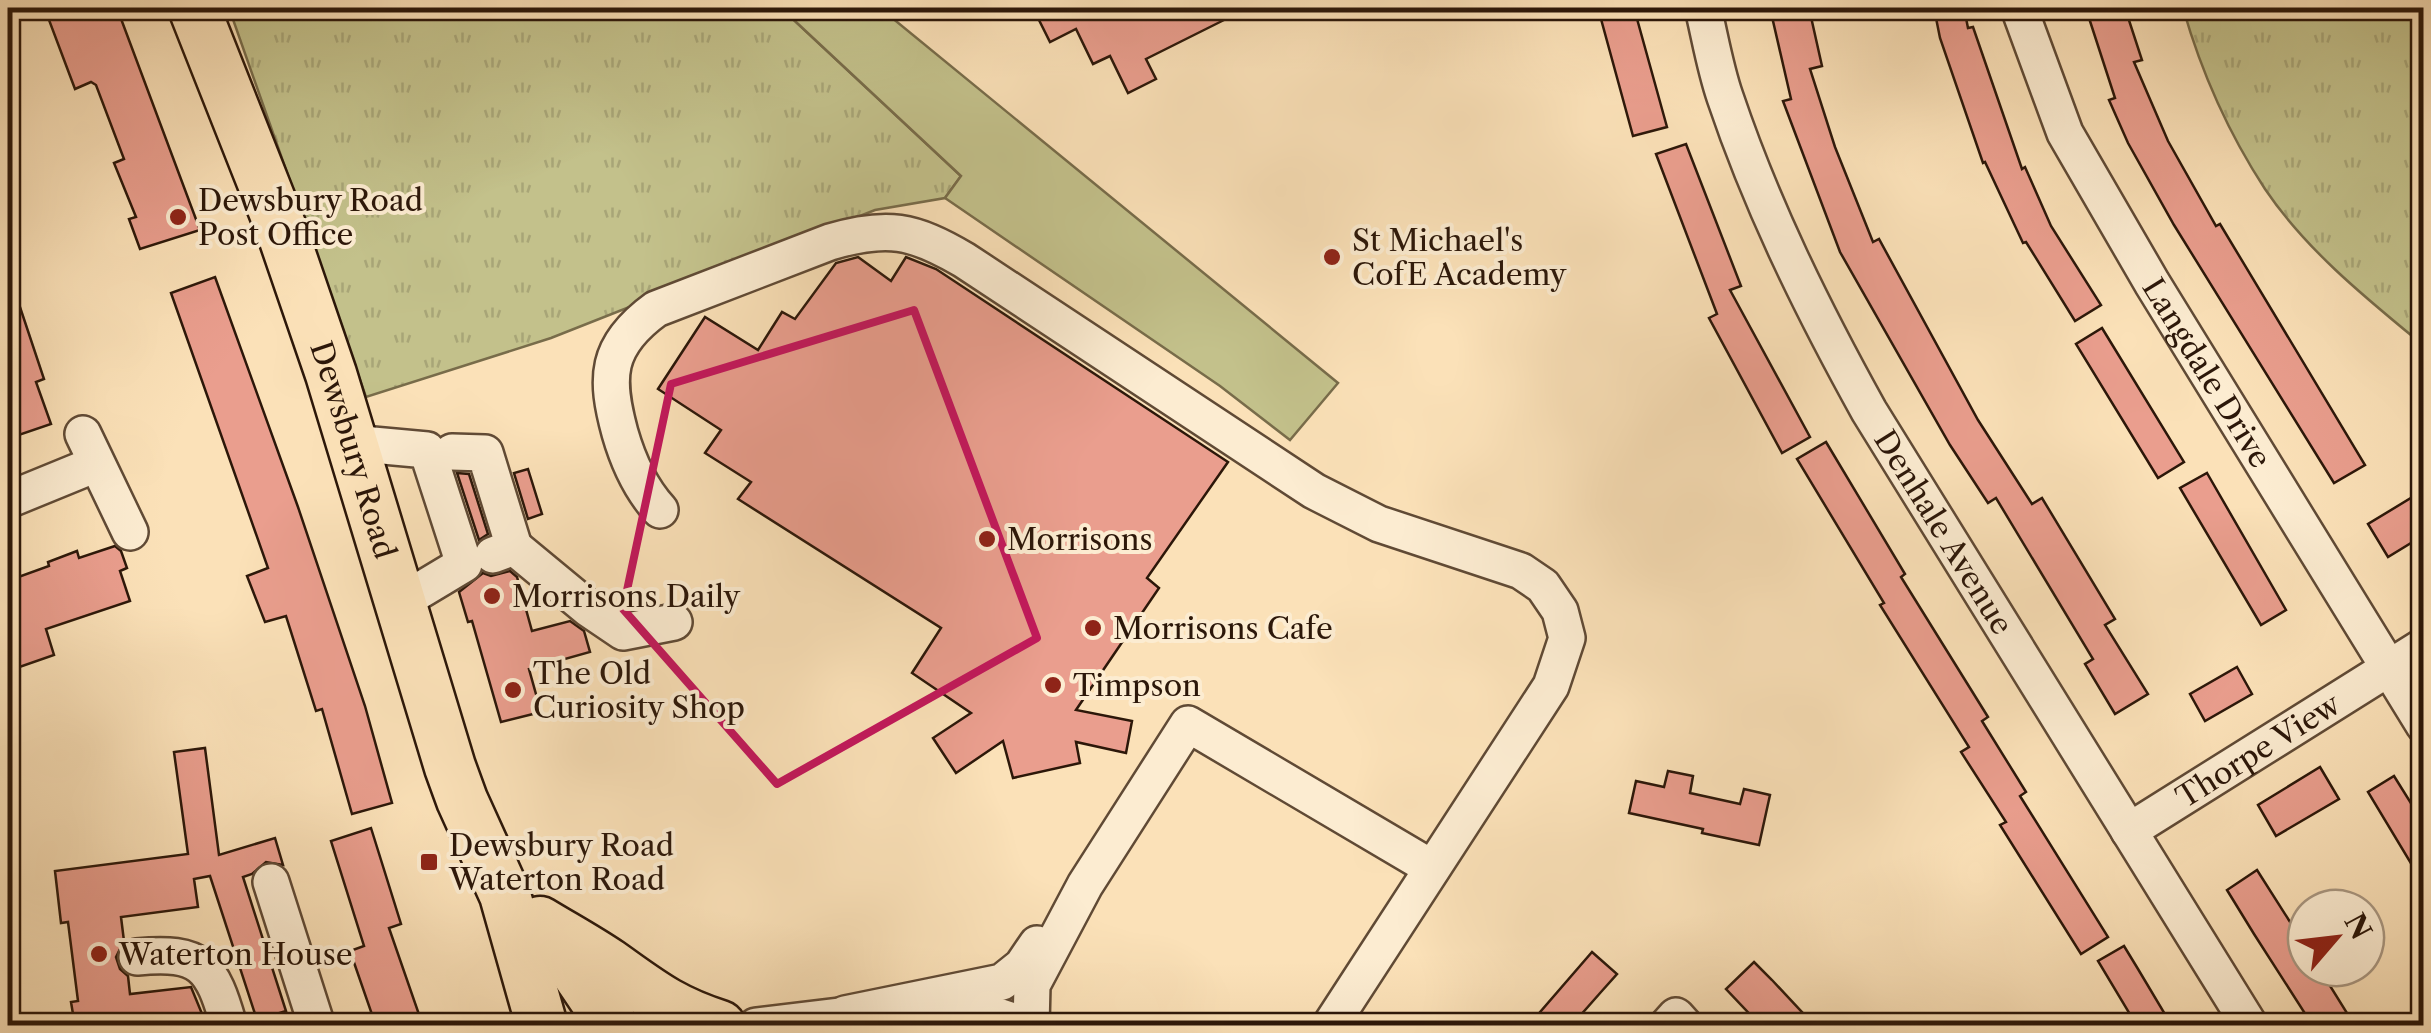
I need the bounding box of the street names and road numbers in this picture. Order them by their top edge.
street label: Langdale Drive [2135,271,2280,474]
street label: Dewsbury Road [303,336,404,563]
street label: Denhale Avenue [1867,423,2021,641]
street label: Thorpe View [2169,684,2348,815]

